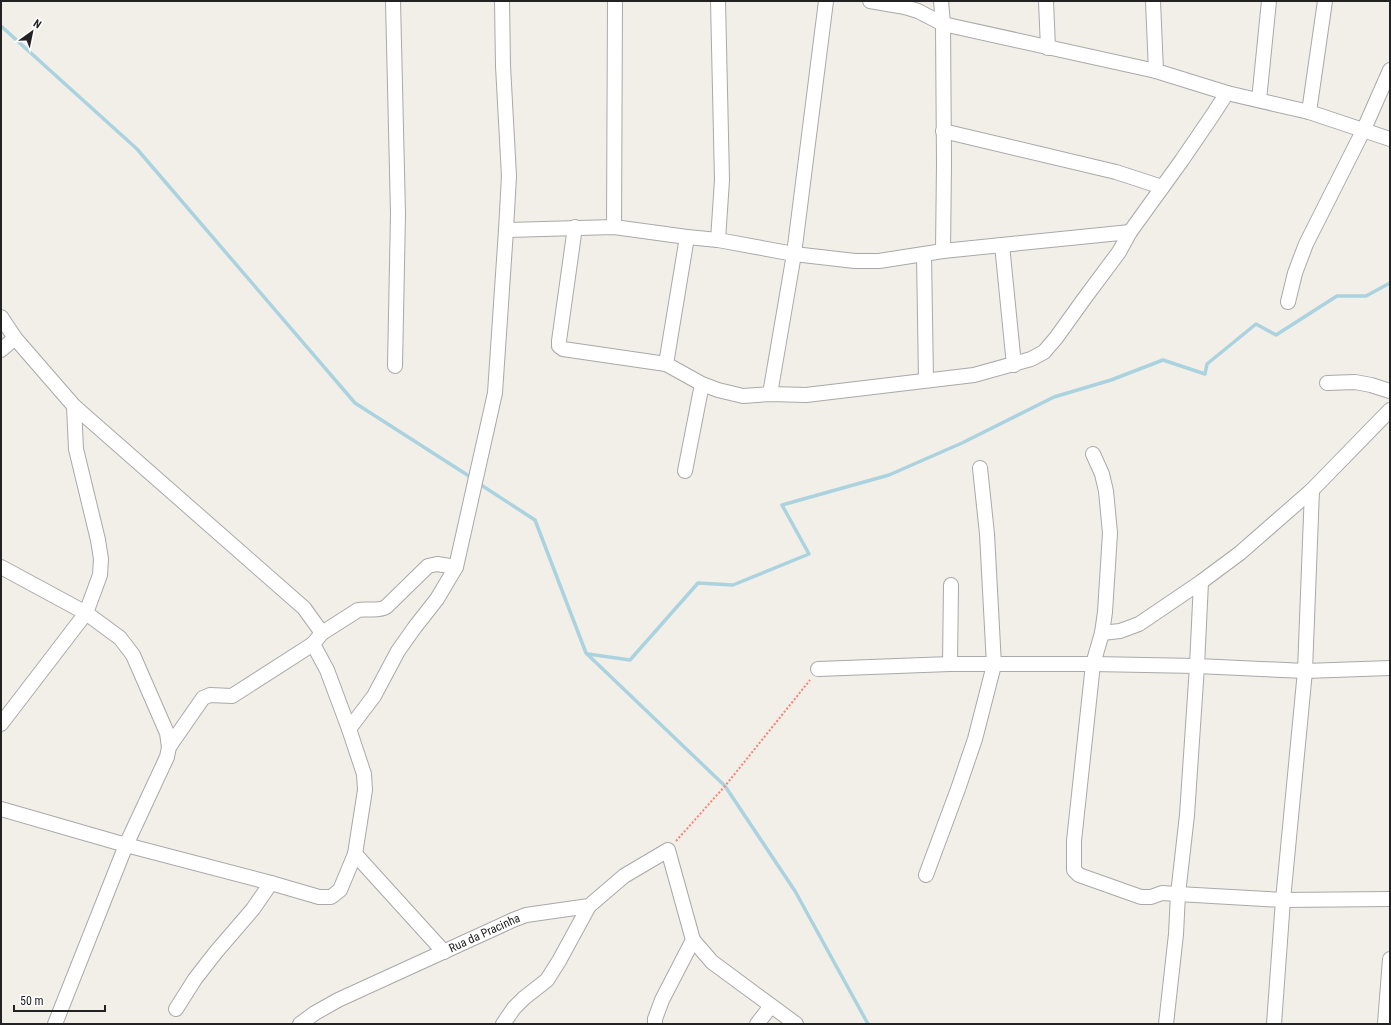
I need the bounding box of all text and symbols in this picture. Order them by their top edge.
north arrow [12,12,52,52]
text: N [31,17,44,31]
street label: Rua da Pracinha [447,911,522,955]
scale bar [14,987,105,1013]
text: 50 m [20,994,44,1008]

